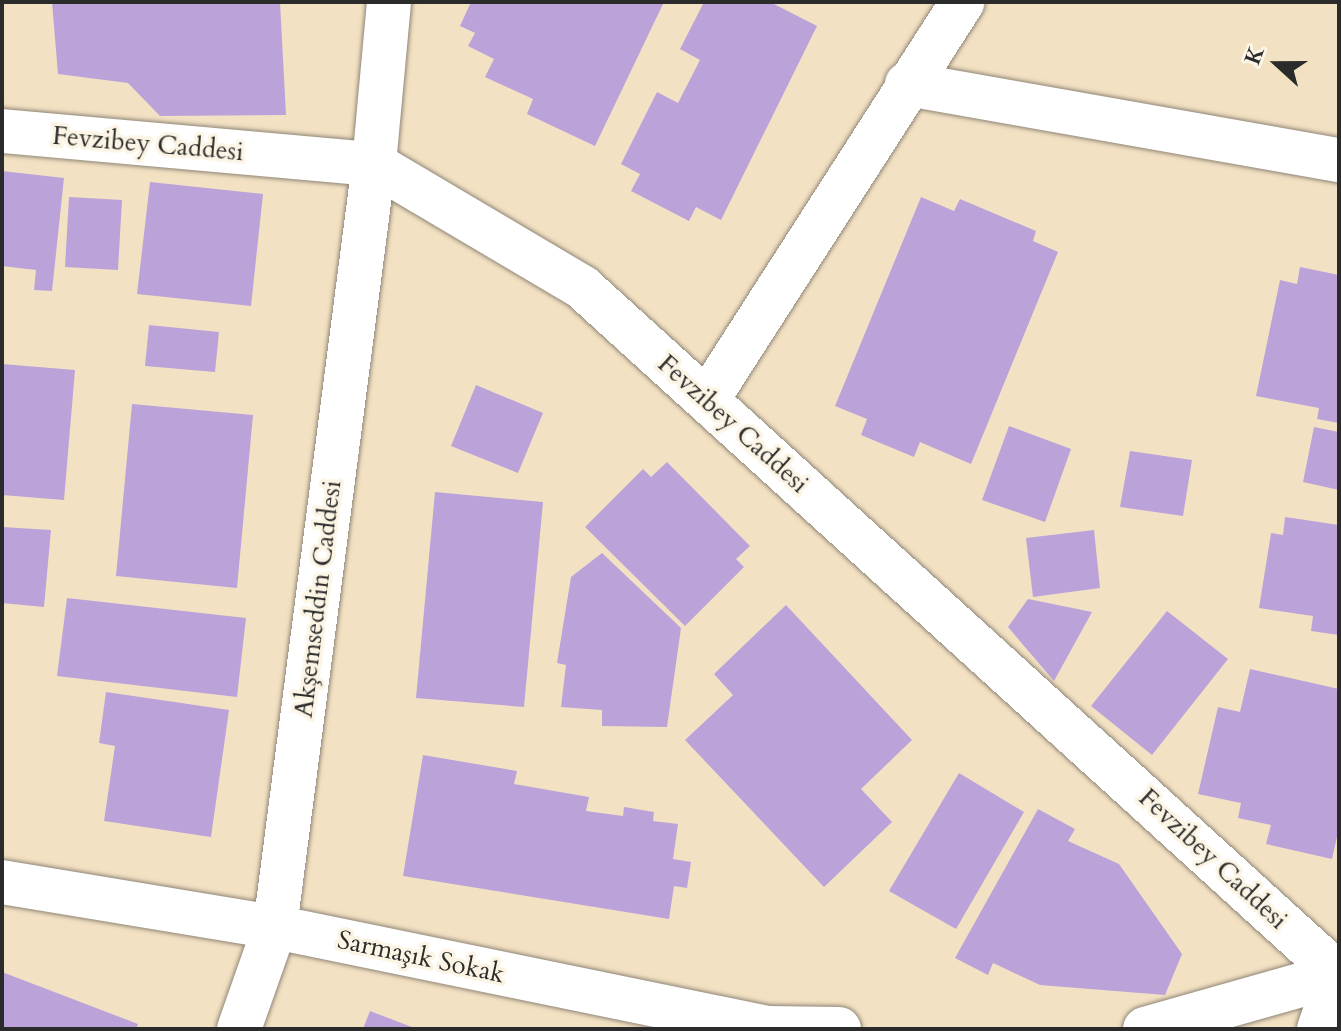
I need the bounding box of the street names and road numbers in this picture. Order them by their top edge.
street label: Fevzibey Caddesi [51,120,245,168]
street label: Fevzibey Caddesi [651,348,815,500]
street label: Akşemseddin Caddesi [288,479,348,719]
street label: Fevzibey Caddesi [1132,782,1294,936]
street label: Sarmaşık Sokak [335,924,507,990]

